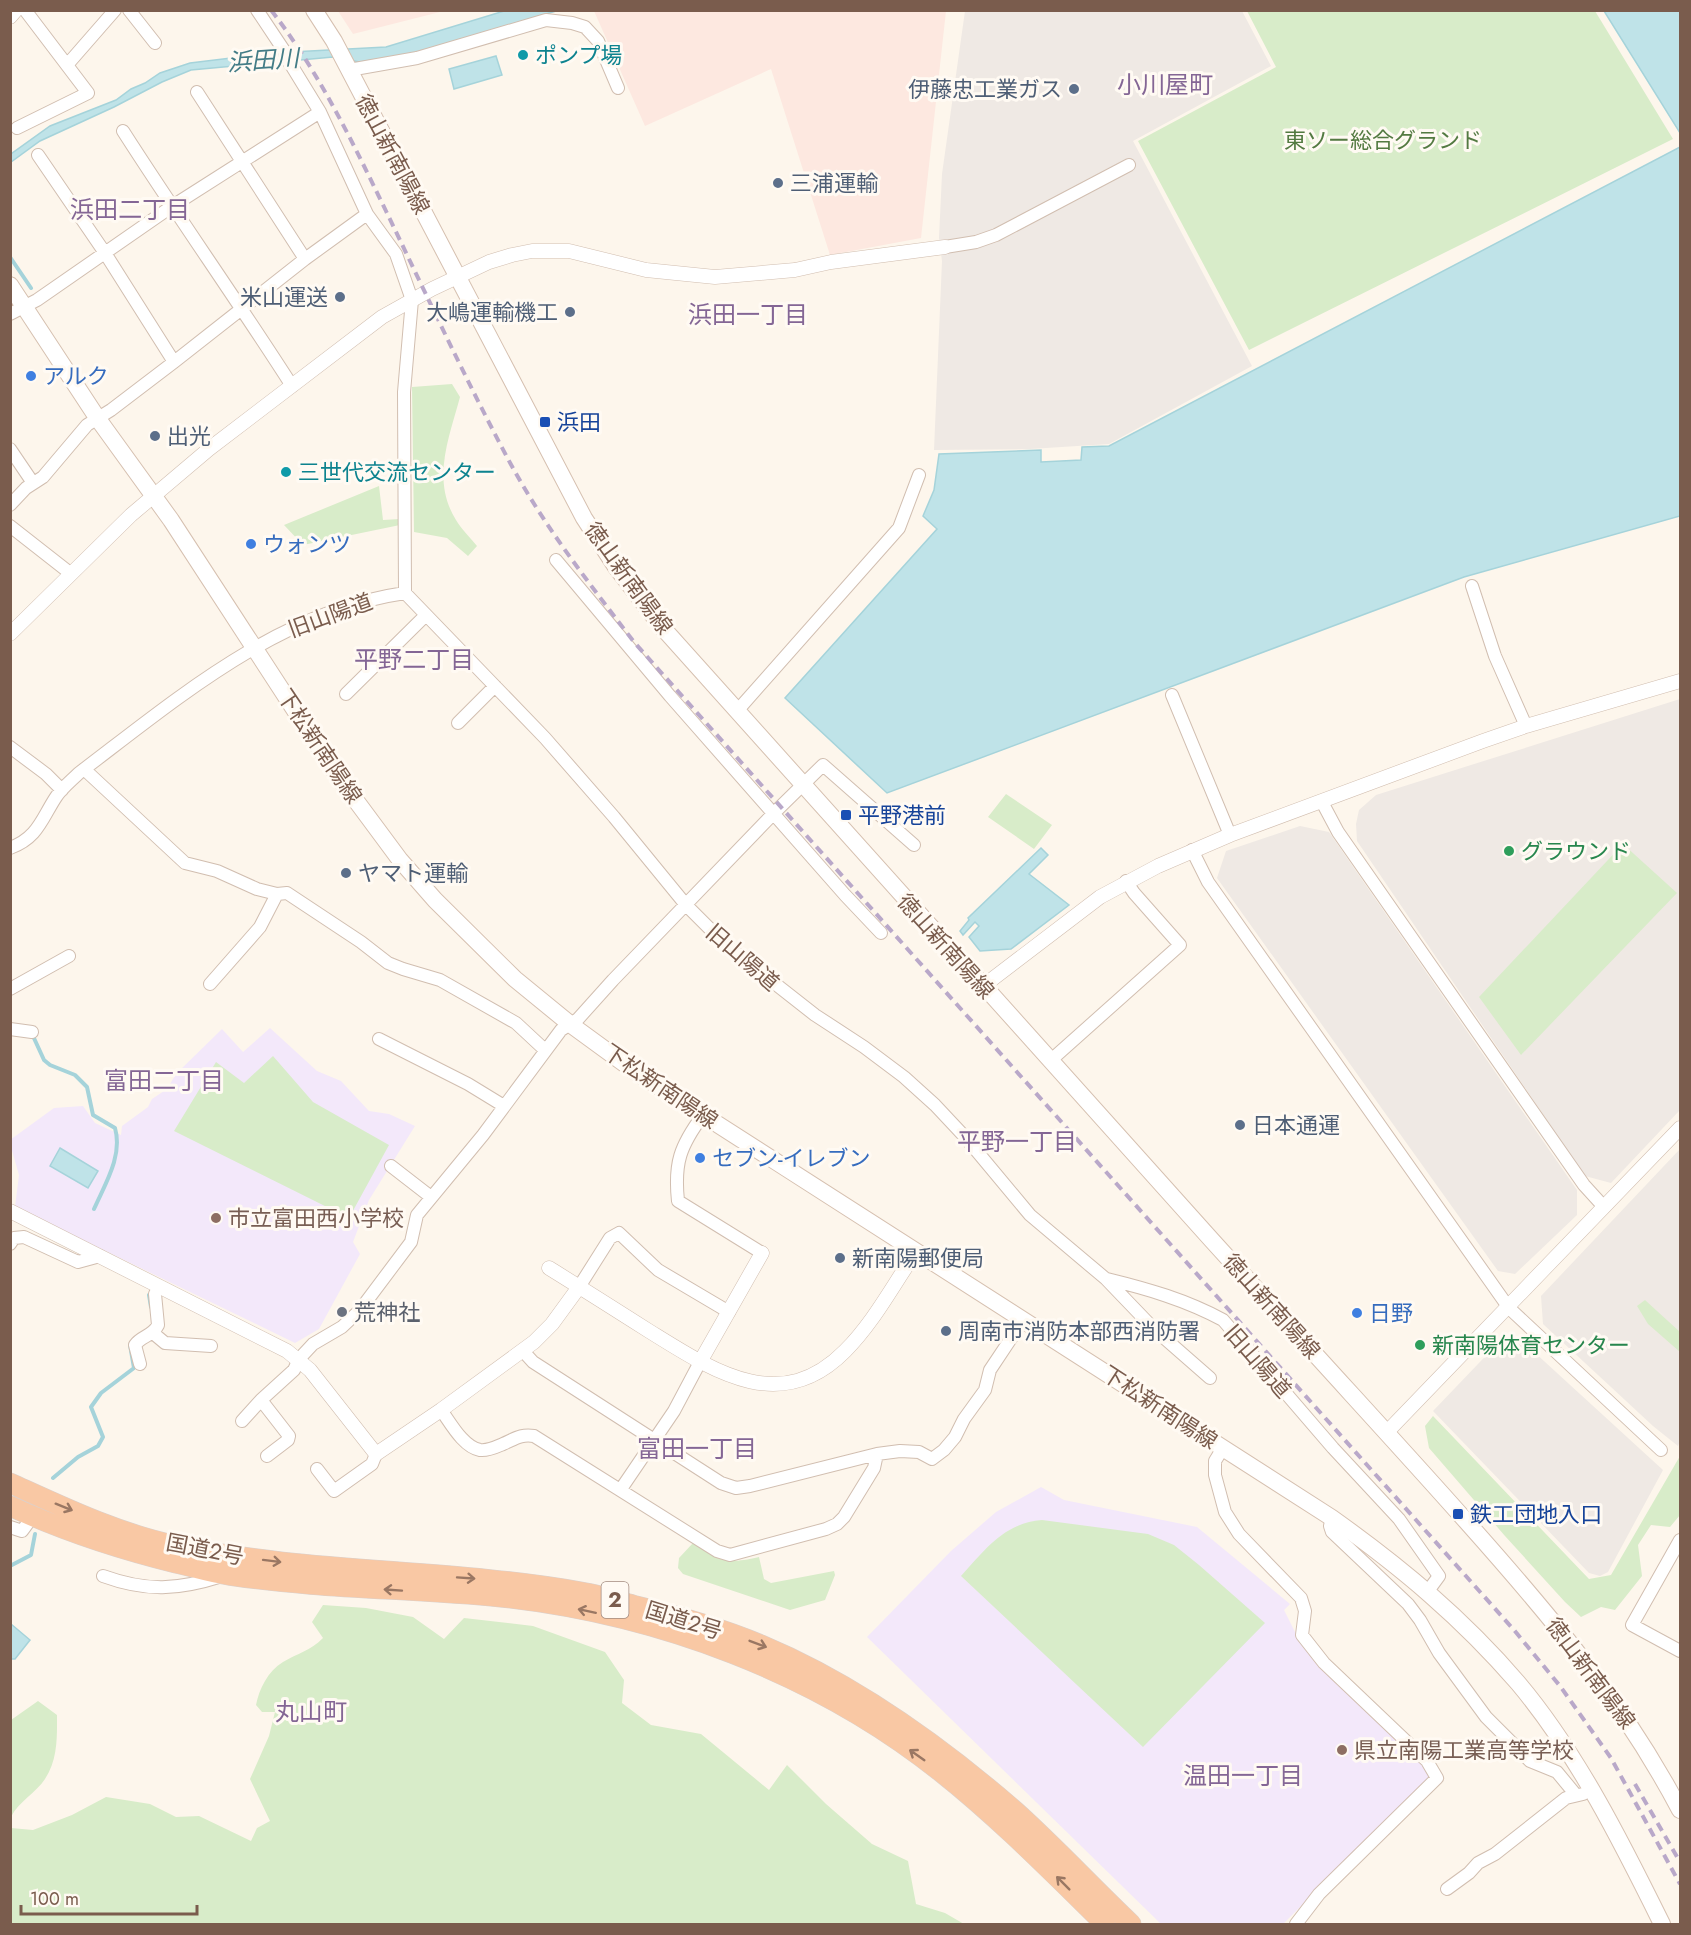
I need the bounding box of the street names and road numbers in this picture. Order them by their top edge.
street label: 徳山新南陽線 [348,88,438,220]
street label: 徳山新南陽線 [577,515,681,641]
street label: 旧山陽道 [283,585,377,645]
street label: 下松新南陽線 [270,682,370,810]
street label: 徳山新南陽線 [890,886,1002,1006]
street label: 旧山陽道 [699,916,787,998]
street label: 下松新南陽線 [597,1036,725,1136]
street label: 徳山新南陽線 [1216,1246,1328,1366]
street label: 旧山陽道 [1217,1317,1299,1405]
street label: 下松新南陽線 [1096,1358,1224,1456]
street label: 国道2号 [163,1526,247,1572]
road number: 2 [602,1582,628,1618]
street label: 国道2号 [642,1593,726,1647]
street label: 徳山新南陽線 [1538,1611,1644,1735]

